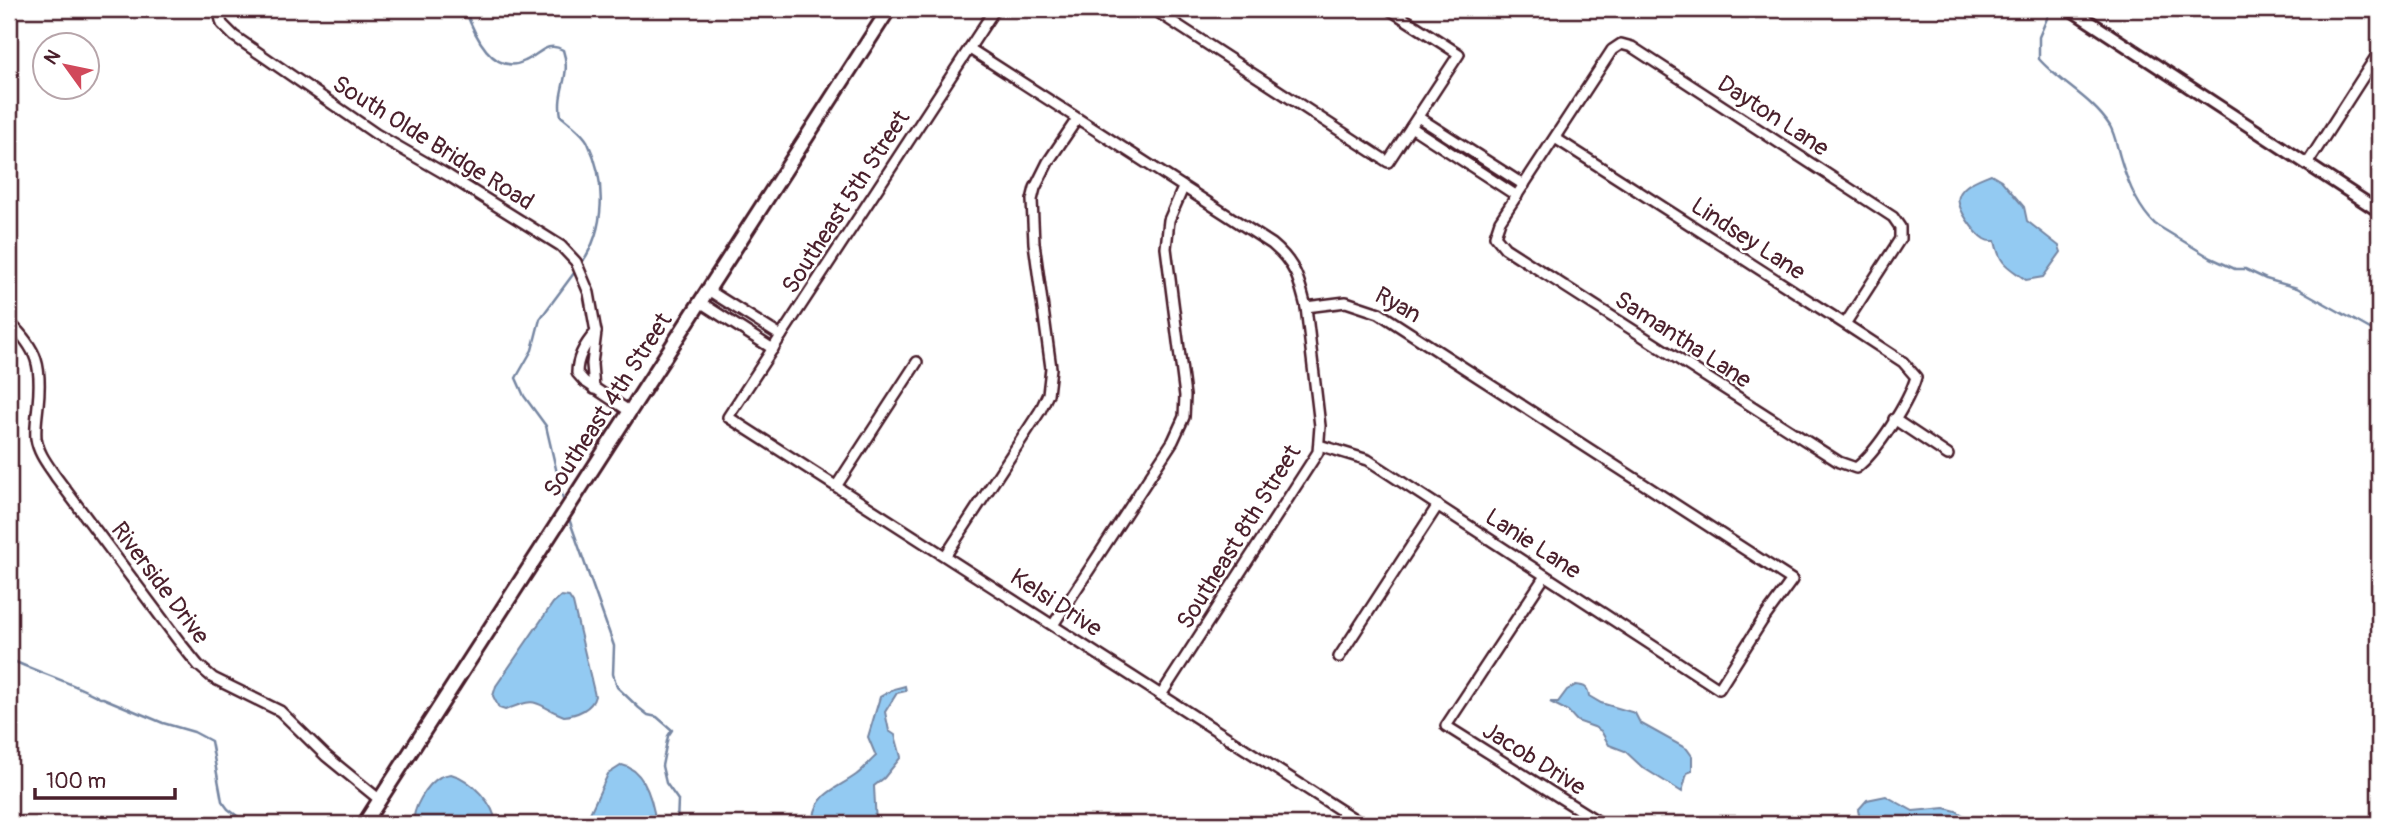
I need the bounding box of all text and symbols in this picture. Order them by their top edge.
north arrow [32,32,102,102]
text: N [39,45,66,69]
street label: South Olde Bridge Road [327,69,539,217]
street label: Dayton Lane [1712,69,1834,163]
street label: Southeast 5th Street [776,105,916,299]
street label: Lindsey Lane [1685,191,1811,287]
street label: Ryan [1370,281,1426,329]
street label: Samantha Lane [1609,285,1757,395]
street label: Southeast 4th Street [538,307,679,502]
street label: Southeast 8th Street [1171,439,1308,634]
street label: Lanie Lane [1480,502,1586,586]
street label: Riverside Drive [105,516,215,650]
street label: Kelsi Drive [1005,563,1107,643]
street label: Jacob Drive [1477,716,1591,802]
scale bar [35,756,175,800]
text: 100 m [46,768,106,795]

